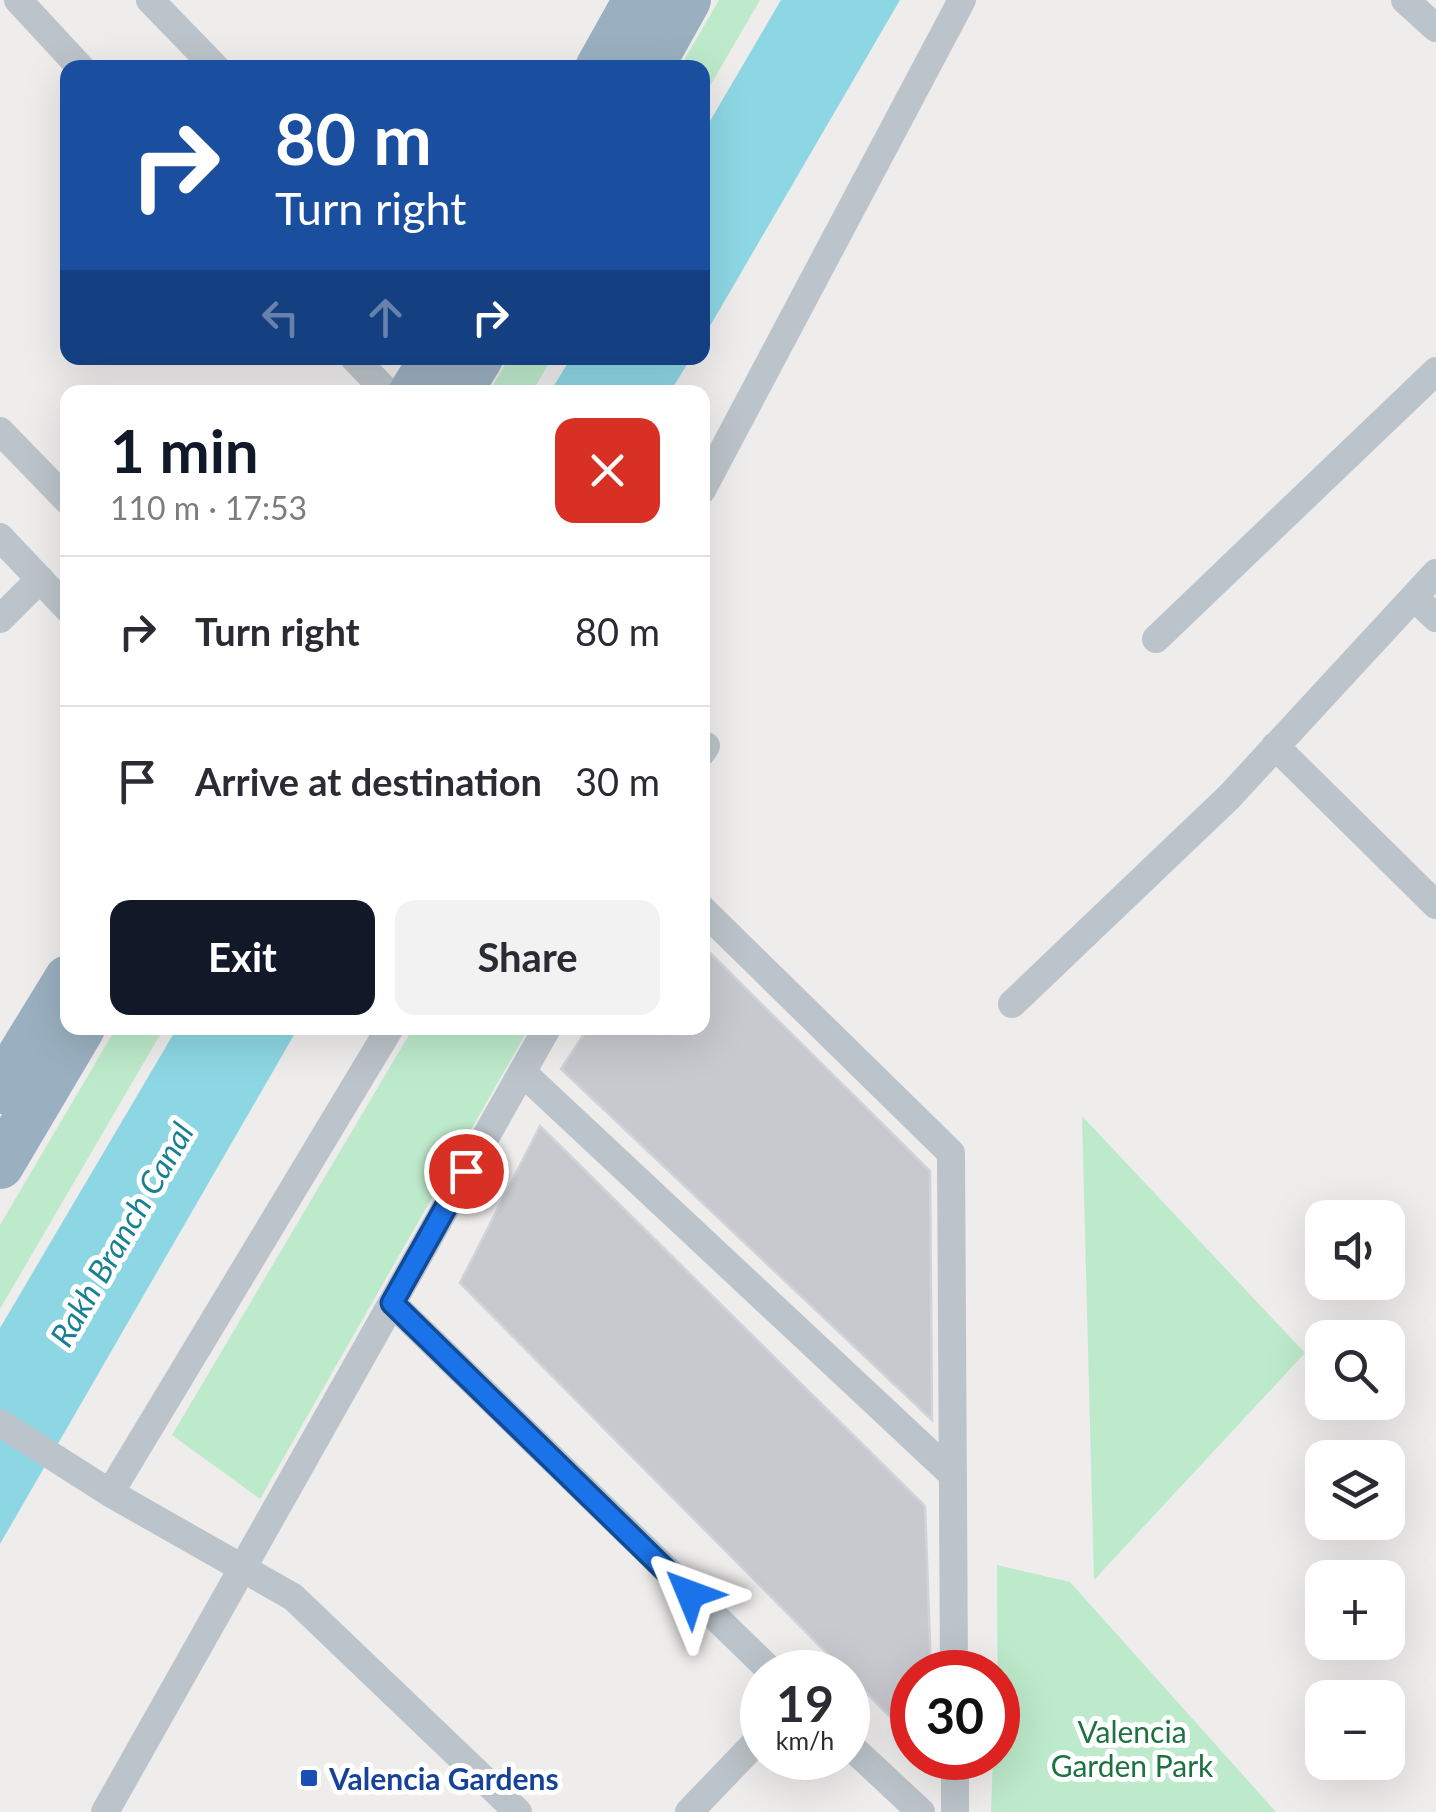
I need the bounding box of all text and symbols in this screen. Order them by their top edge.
text: 80 m [275,96,432,180]
icon: right [110,100,240,230]
text: Turn right [275,181,466,235]
icon: left [253,290,308,345]
icon: ahead [358,290,413,345]
icon: right [463,290,518,345]
text: 1 min [110,414,259,486]
button: close [555,418,660,523]
text: 110 m · 17:53 [110,488,307,527]
icon: right [110,604,165,659]
text: Turn right [195,608,360,654]
text: 80 m [575,608,660,654]
icon: arrive [110,754,165,809]
text: Arrive at destination [195,758,542,804]
text: 30 m [575,758,660,804]
button: Exit [110,900,375,1015]
button: Share [395,900,660,1015]
water label: Rakh Branch Canal [41,1115,201,1353]
pin [424,1129,509,1214]
icon: arrive [439,1144,494,1199]
map controls [1305,1200,1405,1780]
button: sound [1305,1200,1405,1300]
button: search [1305,1320,1405,1420]
button: layers [1305,1440,1405,1540]
position arrow [638,1542,742,1646]
button: + [1305,1560,1405,1660]
speed limit sign: 30 [890,1650,1020,1780]
text: 19 [776,1673,834,1733]
button: − [1305,1680,1405,1780]
park label: Valencia Garden Park [1051,1713,1214,1783]
text: km/h [776,1725,834,1755]
place label: Valencia Gardens [328,1760,559,1796]
marker: Valencia Gardens [298,1767,320,1789]

